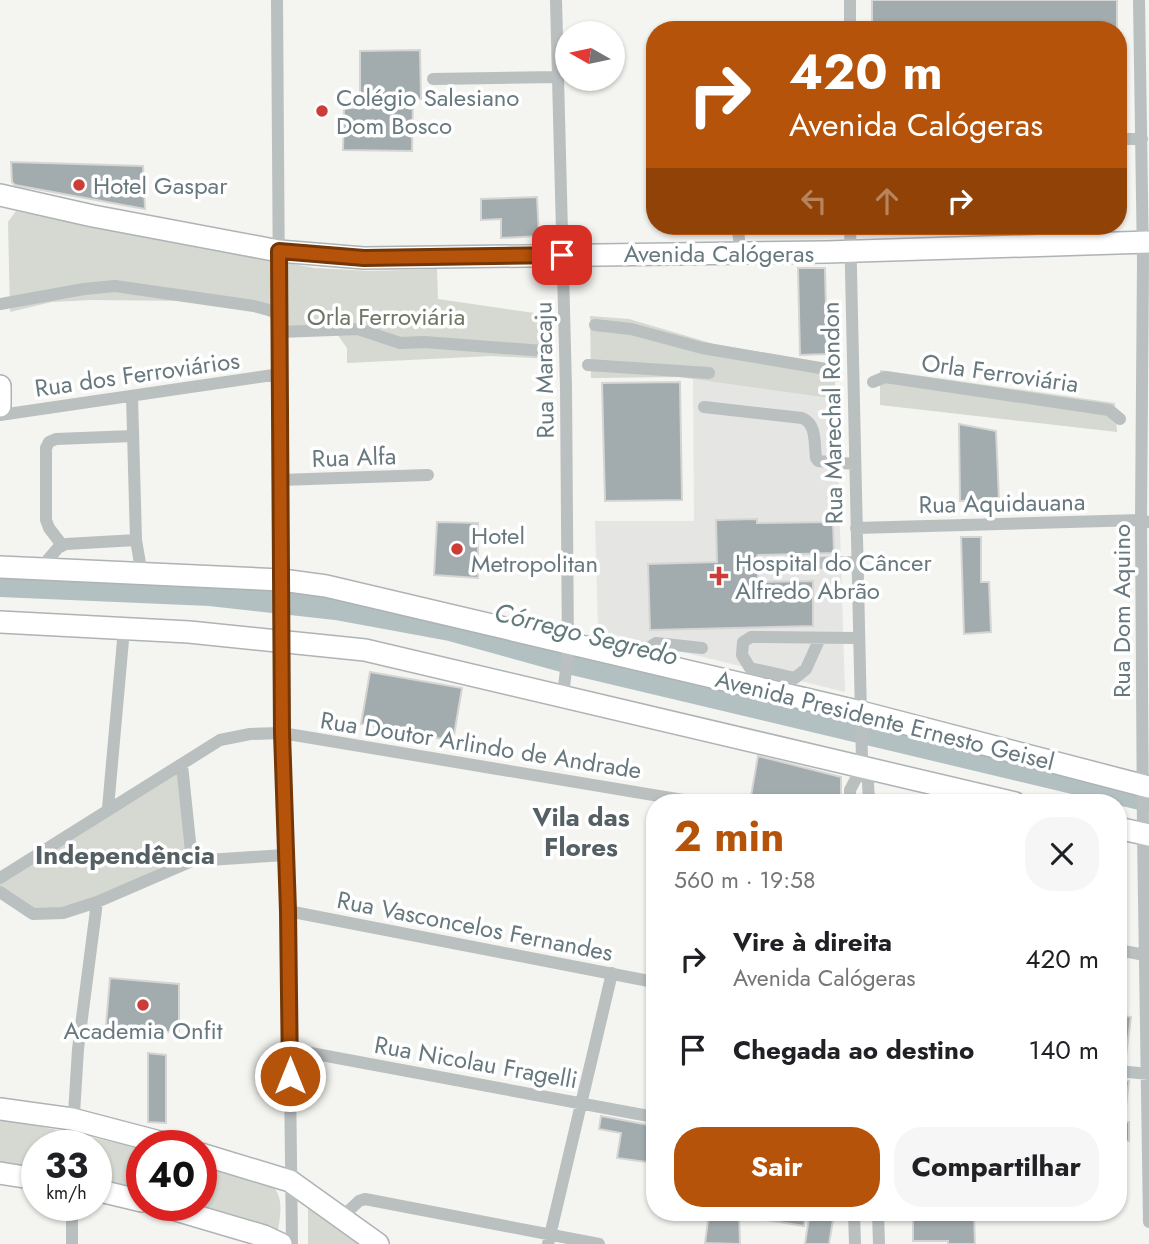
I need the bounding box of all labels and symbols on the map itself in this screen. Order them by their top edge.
north arrow [555,21,625,91]
place label: Colégio Salesiano Dom Bosco [336,80,519,143]
marker: Colégio Salesiano Dom Bosco [314,103,330,119]
place label: Hotel Gaspar [93,168,228,203]
marker: Hotel Gaspar [71,177,87,193]
pin [532,225,592,285]
street label: Avenida Calógeras [624,236,814,271]
park label: Orla Ferroviária [307,299,465,334]
street label: Rua Maracaju [525,301,563,439]
street label: Rua Marechal Rondon [813,301,851,525]
street label: Rua dos Ferroviários [32,342,242,406]
street label: Orla Ferroviária [919,345,1081,401]
street label: Rua Alfa [311,438,397,476]
street label: Rua Aquidauana [918,484,1086,522]
place label: Hotel Metropolitan [471,518,598,581]
street label: Rua Dom Aquino [1104,524,1139,698]
marker: Hotel Metropolitan [449,541,465,557]
place label: Hospital do Câncer Alfredo Abrão [735,545,932,608]
marker: Hospital do Câncer Alfredo Abrão [709,566,729,586]
water label: Córrego Segredo [490,593,682,675]
street label: Avenida Presidente Ernesto Geisel [712,661,1058,779]
street label: Rua Doutor Arlindo de Andrade [318,702,644,788]
district label: Vila das Flores [531,798,630,866]
district label: Independência [35,836,215,874]
street label: Rua Vasconcelos Fernandes [334,882,616,970]
marker: Academia Onfit [135,997,151,1013]
place label: Academia Onfit [63,1013,223,1048]
street label: Rua Nicolau Fragelli [372,1027,580,1097]
position arrow [253,1039,327,1113]
speed limit sign: 40 [126,1130,217,1221]

